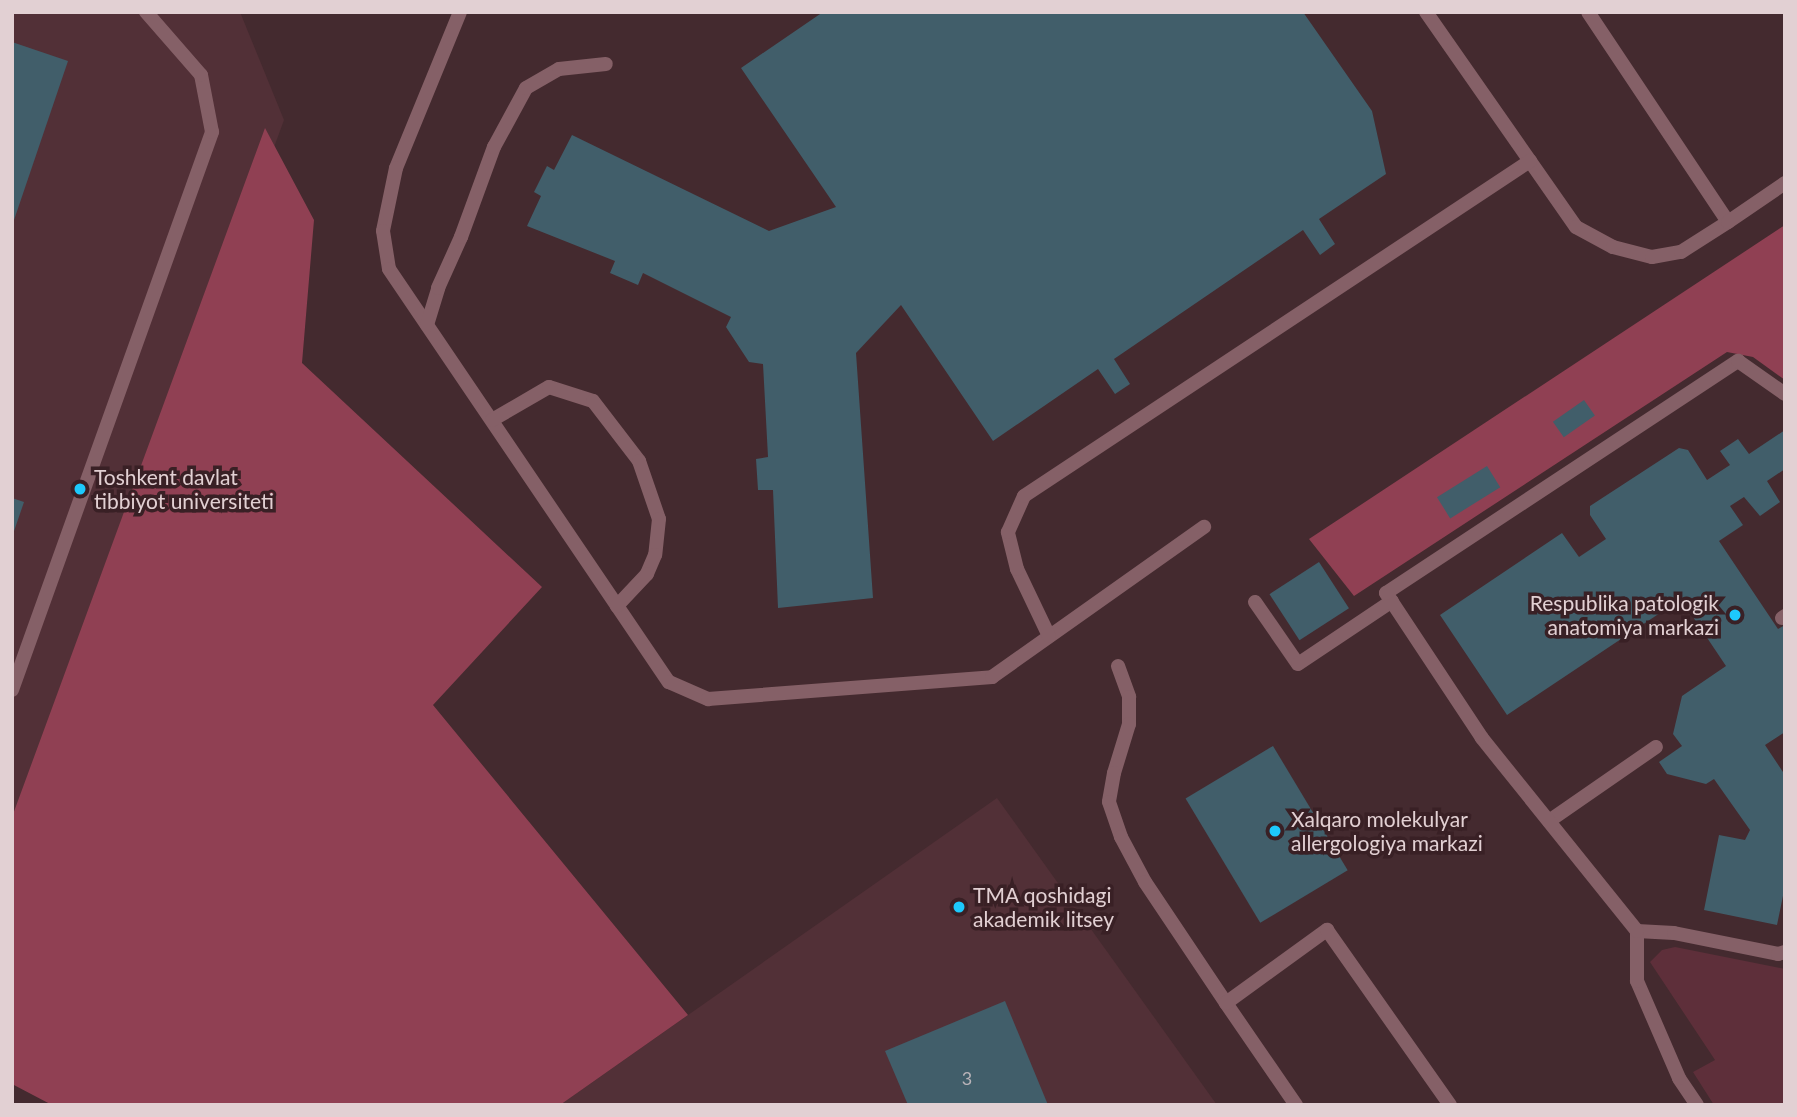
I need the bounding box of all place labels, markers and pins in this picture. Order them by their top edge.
place label: Toshkent davlat tibbiyot universiteti [94,464,274,514]
marker: Toshkent davlat tibbiyot universiteti [72,481,88,497]
place label: Respublika patologik anatomiya markazi [1530,590,1719,640]
marker: Respublika patologik anatomiya markazi [1725,605,1745,625]
place label: Xalqaro molekulyar allergologiya markazi [1291,806,1483,856]
marker: Xalqaro molekulyar allergologiya markazi [1265,821,1285,841]
place label: TMA qoshidagi akademik litsey [973,882,1114,932]
marker: TMA qoshidagi akademik litsey [951,899,967,915]

